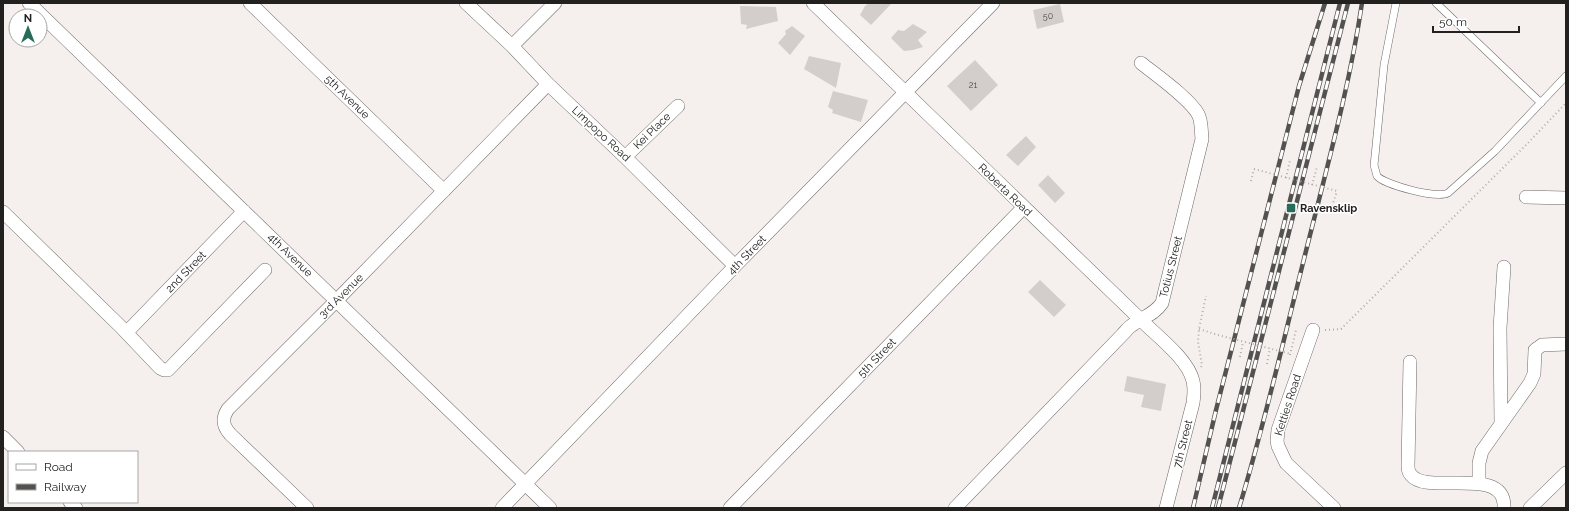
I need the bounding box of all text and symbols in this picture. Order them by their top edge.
north arrow [8,8,48,48]
scale bar [1433,8,1519,34]
house number: 50 [1043,11,1054,21]
text: N [24,12,32,25]
text: 50 m [1439,15,1467,29]
street label: 5th Avenue [322,72,372,122]
house number: 21 [969,80,977,90]
street label: Limpopo Road [569,104,633,164]
street label: Kei Place [631,110,674,152]
street label: Roberta Road [975,161,1035,219]
marker: Ravensklip [1285,202,1297,214]
place label: Ravensklip [1300,202,1357,215]
street label: 4th Avenue [265,230,315,280]
street label: 4th Street [725,232,769,277]
street label: Totius Street [1157,234,1185,299]
street label: 2nd Street [163,248,209,295]
street label: 3rd Avenue [316,271,366,321]
street label: 5th Street [855,335,899,380]
street label: Ketties Road [1272,372,1304,437]
street label: 7th Street [1171,418,1195,469]
legend [8,451,138,503]
text: Road [44,460,73,474]
text: Railway [44,480,87,494]

